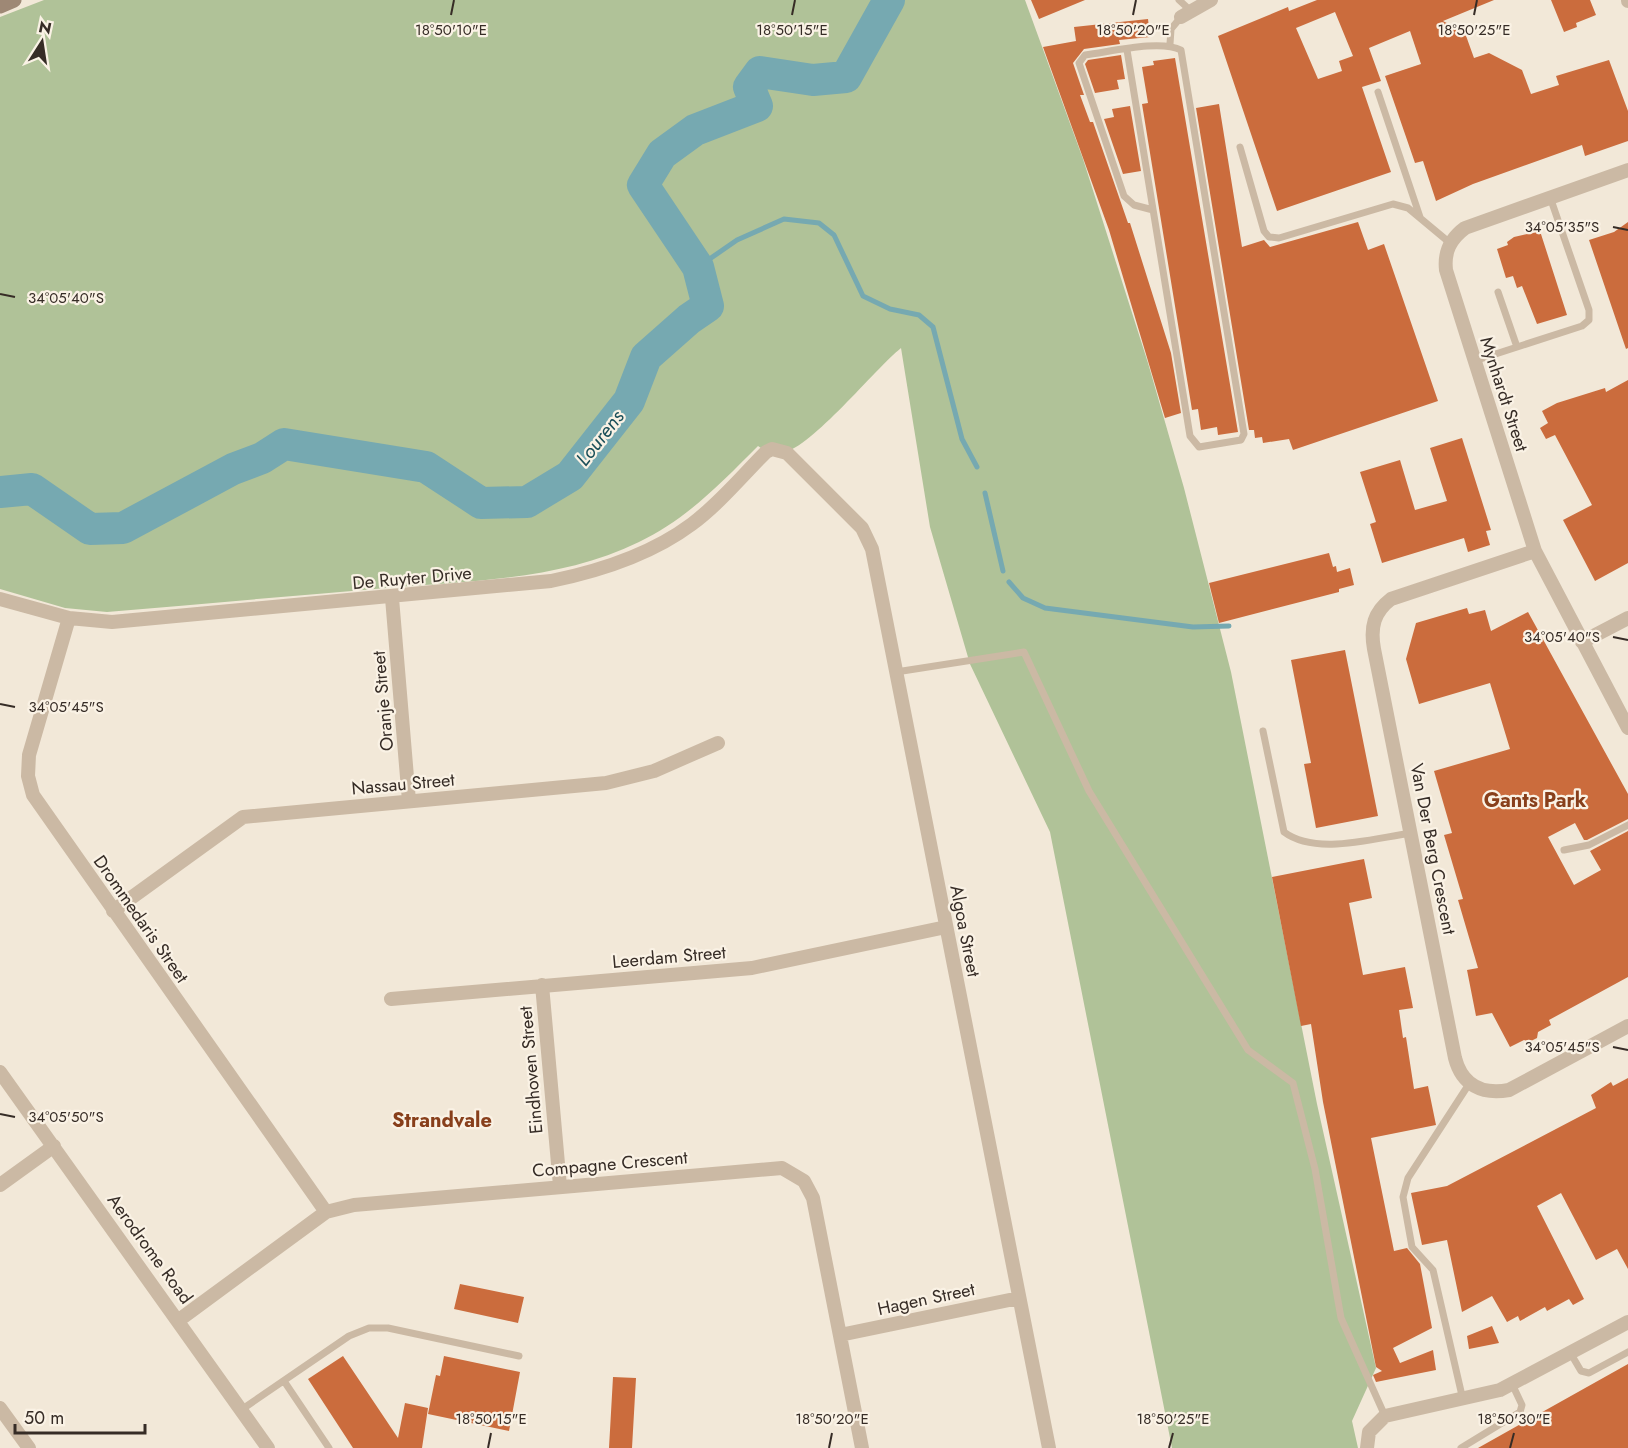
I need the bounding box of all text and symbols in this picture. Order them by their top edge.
north arrow [12,12,72,72]
text: N [36,15,54,40]
text: 18°50'10"E [415,19,487,41]
text: 18°50'15"E [756,19,828,41]
text: 18°50'20"E [1096,19,1170,41]
text: 18°50'25"E [1437,19,1511,41]
text: 34°05'35"S [1525,216,1599,238]
text: 34°05'40"S [28,287,104,309]
street label: Mynhardt Street [1473,333,1535,455]
water label: Lourens [569,404,631,472]
street label: De Ruyter Drive [351,560,473,596]
text: 34°05'40"S [1524,626,1600,648]
street label: Oranje Street [366,649,400,752]
text: 34°05'45"S [28,696,104,718]
street label: Van Der Berg Crescent [1404,761,1462,938]
street label: Nassau Street [350,766,456,801]
district label: Gants Park [1484,786,1587,815]
street label: Drommedaris Street [87,850,195,989]
street label: Algoa Street [943,883,987,980]
street label: Leerdam Street [611,939,728,975]
street label: Eindhoven Street [512,1004,550,1135]
text: 34°05'45"S [1524,1036,1600,1058]
text: 34°05'50"S [28,1106,104,1128]
district label: Strandvale [392,1106,492,1135]
street label: Compagne Crescent [531,1144,689,1184]
street label: Aerodrome Road [101,1189,199,1309]
street label: Hagen Street [875,1276,978,1322]
scale bar [15,1397,146,1435]
text: 50 m [24,1405,64,1431]
text: 18°50'15"E [455,1408,527,1430]
text: 18°50'20"E [795,1408,869,1430]
text: 18°50'25"E [1136,1408,1210,1430]
text: 18°50'30"E [1477,1408,1551,1430]

